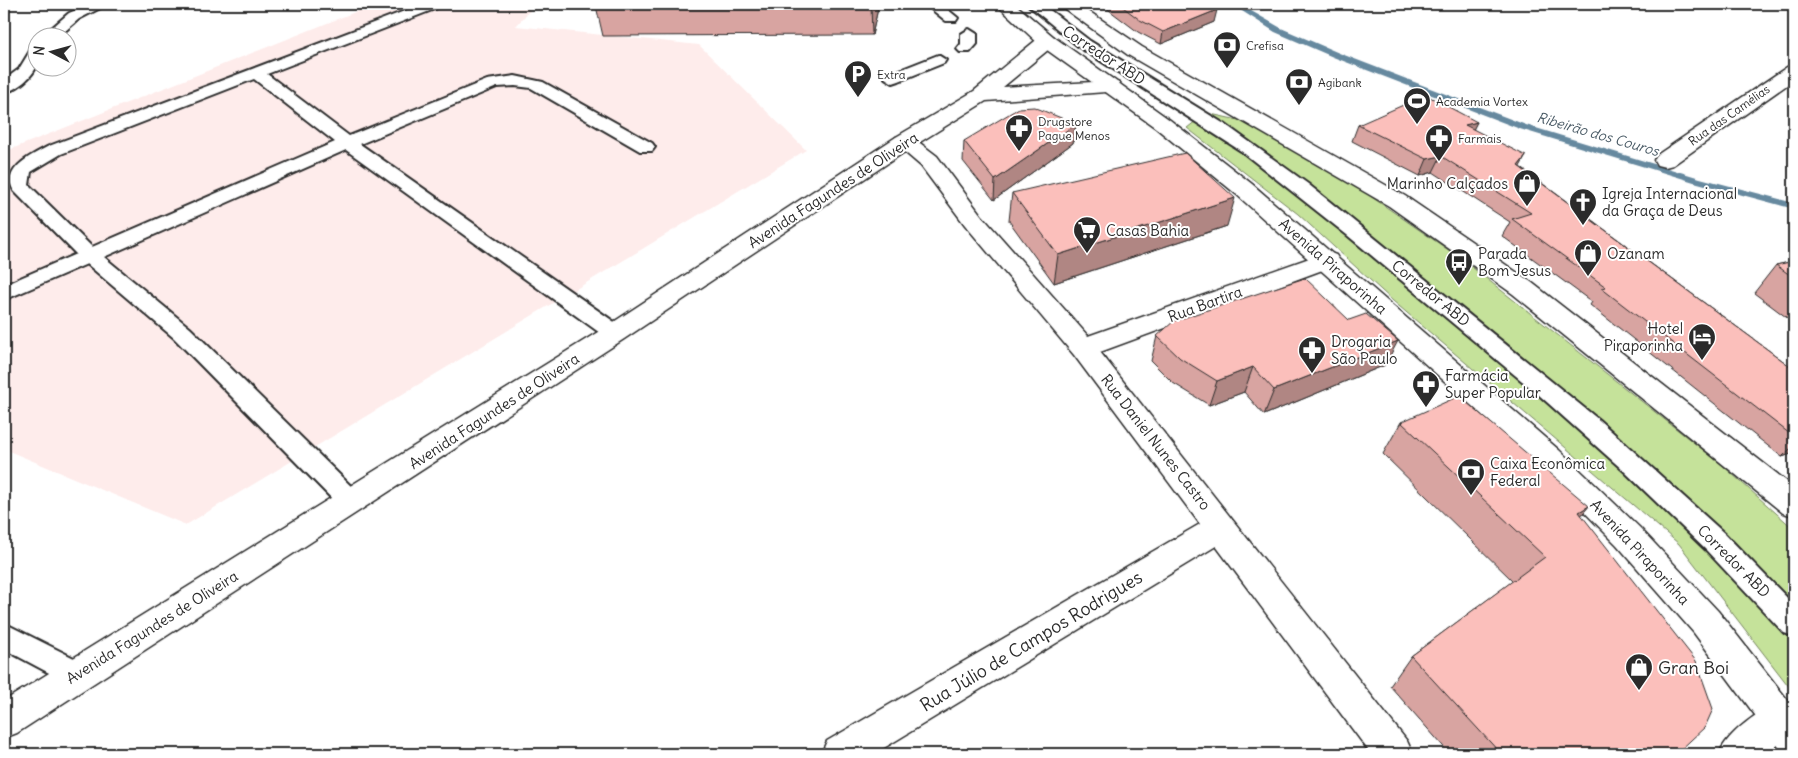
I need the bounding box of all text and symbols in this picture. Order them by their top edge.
street label: Corredor ABD [1059,21,1149,89]
north arrow [28,28,78,78]
bank icon: Crefisa [1212,30,1242,69]
place label: Crefisa [1246,38,1284,53]
text: N [30,45,49,56]
parking icon: Extra [843,59,873,98]
place label: Extra [877,67,906,82]
bank icon: Agibank [1284,67,1314,106]
place label: Agibank [1318,75,1362,90]
street label: Rua das Camélias [1685,81,1773,149]
sports icon: Academia Vortex [1402,86,1432,125]
place label: Academia Vortex [1436,94,1528,109]
water label: Ribeirão dos Couros [1535,108,1663,160]
pharmacy icon: Drugstore Pague Menos [1004,113,1034,152]
place label: Drugstore Pague Menos [1038,114,1110,143]
pharmacy icon: Farmais [1424,123,1454,162]
street label: Avenida Fagundes de Oliveira [744,128,922,252]
place label: Farmais [1458,131,1502,146]
shop icon: Marinho Calçados [1512,168,1542,207]
place label: Marinho Calçados [1387,174,1508,193]
place label: Igreja Internacional da Graça de Deus [1602,184,1737,220]
church icon: Igreja Internacional da Graça de Deus [1568,187,1598,226]
street label: Avenida Piraporinha [1275,214,1391,318]
supermarket icon: Casas Bahia [1072,215,1102,254]
place label: Casas Bahia [1106,221,1190,240]
shop icon: Ozanam [1573,238,1603,277]
place label: Parada Bom Jesus [1478,244,1551,280]
place label: Ozanam [1607,244,1665,263]
bus stop icon: Parada Bom Jesus [1444,247,1474,286]
street label: Corredor ABD [1388,256,1474,330]
street label: Rua Bartira [1165,282,1245,326]
place label: Hotel Piraporinha [1604,319,1683,355]
hotel icon: Hotel Piraporinha [1687,322,1717,361]
place label: Drogaria São Paulo [1331,332,1398,368]
pharmacy icon: Drogaria São Paulo [1297,335,1327,374]
street label: Avenida Fagundes de Oliveira [405,349,583,473]
place label: Farmácia Super Popular [1445,366,1541,402]
pharmacy icon: Farmácia Super Popular [1411,369,1441,408]
street label: Rua Daniel Nunes Castro [1097,370,1215,514]
place label: Caixa Econômica Federal [1490,454,1606,490]
bank icon: Caixa Econômica Federal [1456,457,1486,496]
street label: Avenida Piraporinha [1586,495,1694,609]
street label: Corredor ABD [1694,521,1774,601]
street label: Rua Júlio de Campos Rodrigues [916,565,1146,717]
street label: Avenida Fagundes de Oliveira [62,566,242,688]
shop icon: Gran Boi [1624,652,1654,691]
place label: Gran Boi [1658,656,1729,679]

